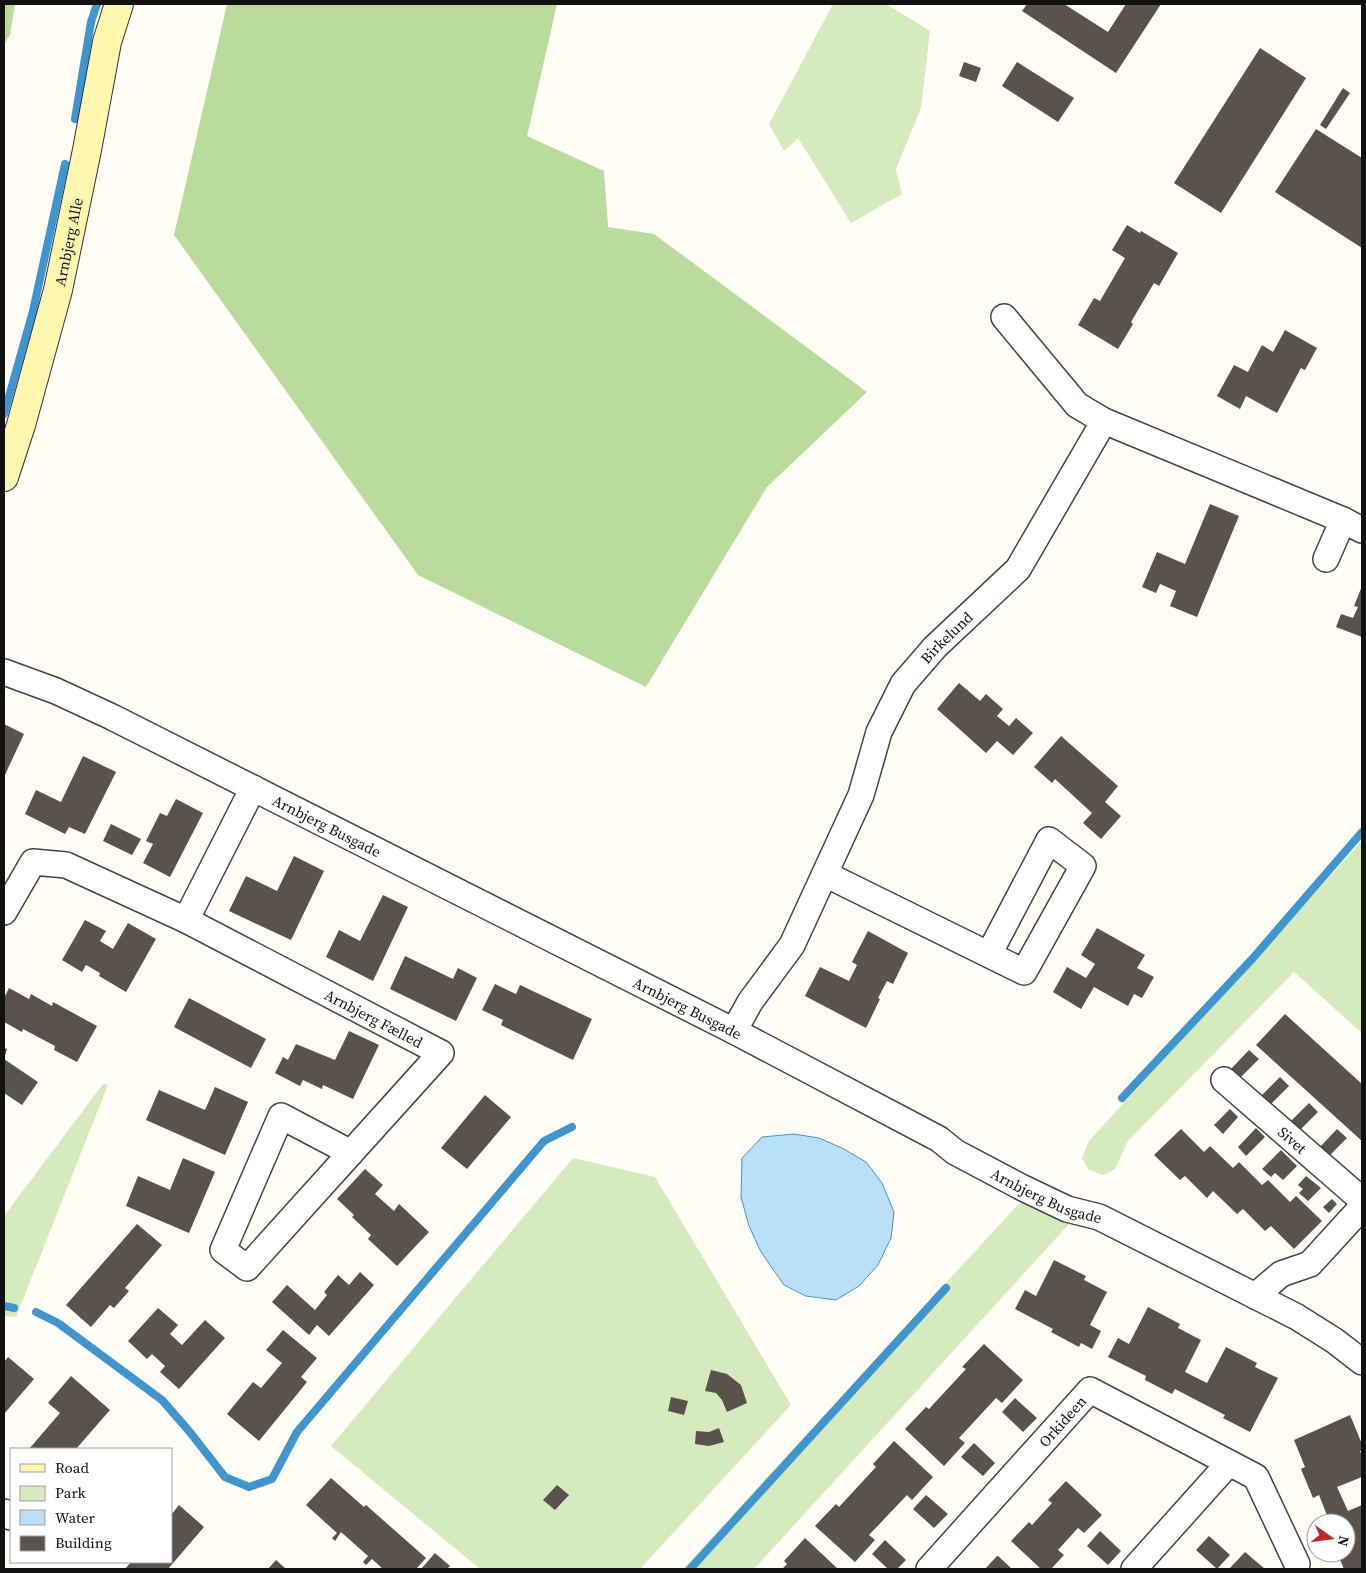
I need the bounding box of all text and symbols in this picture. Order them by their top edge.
street label: Arnbjerg Alle [49,195,87,288]
street label: Birkelund [915,606,978,668]
street label: Arnbjerg Busgade [269,789,385,862]
street label: Arnbjerg Busgade [630,971,746,1044]
street label: Arnbjerg Fælled [321,984,427,1053]
street label: Sivet [1274,1121,1312,1158]
street label: Arnbjerg Busgade [987,1163,1104,1228]
street label: Orkideen [1033,1391,1091,1451]
legend [10,1448,172,1563]
text: Road [55,1457,89,1478]
text: Park [55,1482,87,1503]
text: Water [55,1507,96,1528]
north arrow [1306,1513,1356,1563]
text: Building [55,1532,112,1553]
text: N [1333,1534,1355,1549]

